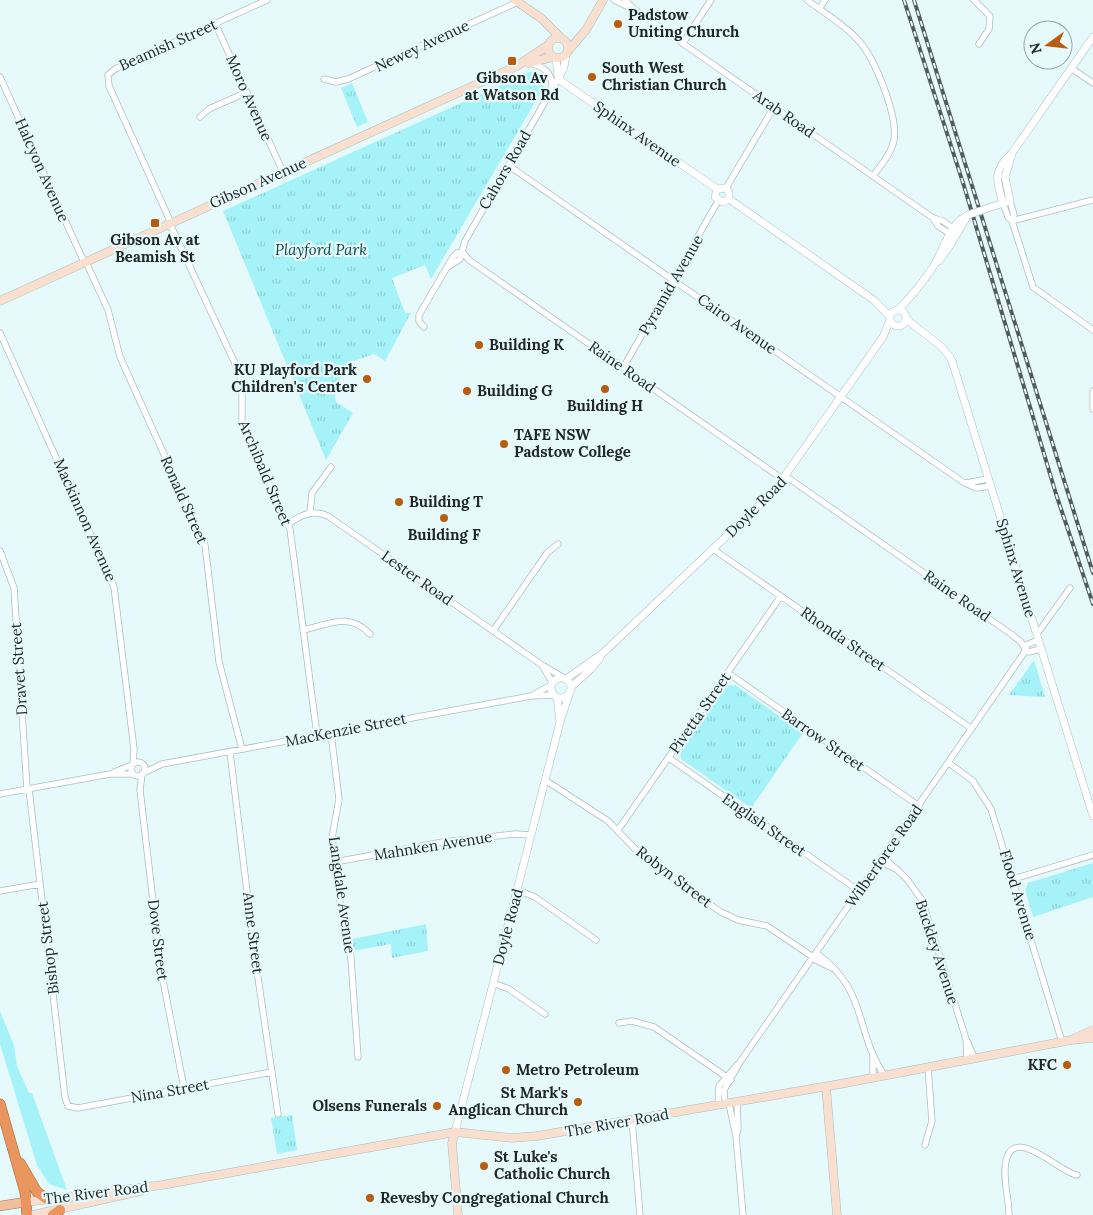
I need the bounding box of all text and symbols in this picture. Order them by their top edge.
place label: Padstow Uniting Church [628,5,740,41]
street label: Beamish Street [116,14,220,75]
street label: Newey Avenue [372,15,472,76]
marker: Padstow Uniting Church [612,18,624,30]
north arrow [1023,20,1073,70]
text: N [1025,41,1046,56]
street label: Moro Avenue [222,52,277,144]
marker: Gibson Av at Watson Rd [506,55,518,67]
place label: South West Christian Church [602,58,727,94]
place label: Gibson Av at Watson Rd [465,68,559,104]
marker: South West Christian Church [586,71,598,83]
street label: Arab Road [749,85,819,142]
street label: Sphinx Avenue [590,96,685,171]
street label: Halcyon Avenue [11,115,74,225]
street label: Cahors Road [474,127,535,213]
street label: Gibson Avenue [206,153,309,212]
marker: Gibson Av at Beamish St [149,217,161,229]
place label: Gibson Av at Beamish St [110,230,200,266]
street label: Pyramid Avenue [634,231,707,338]
park label: Playford Park [275,240,367,259]
street label: Cairo Avenue [694,289,781,358]
place label: Building K [489,335,564,354]
street label: Raine Road [585,337,659,397]
marker: Building K [473,339,485,351]
place label: KU Playford Park Children's Center [231,360,358,396]
marker: KU Playford Park Children's Center [361,373,373,385]
place label: Building G [477,381,553,400]
marker: Building H [599,383,611,395]
marker: Building G [461,385,473,397]
place label: Building H [567,396,643,415]
street label: Archibald Street [234,416,296,529]
place label: TAFE NSW Padstow College [514,425,631,461]
marker: TAFE NSW Padstow College [498,438,510,450]
street label: Ronald Street [157,453,212,547]
street label: Mackinnon Avenue [50,455,121,584]
street label: Doyle Road [721,472,790,541]
place label: Building T [409,492,483,511]
marker: Building T [393,496,405,508]
marker: Building F [438,512,450,524]
street label: Sphinx Avenue [992,516,1041,620]
place label: Building F [408,525,481,544]
street label: Lester Road [378,546,457,609]
street label: Raine Road [920,566,994,626]
street label: Rhonda Street [797,602,890,675]
street label: Dravet Street [6,622,31,716]
street label: Pivetta Street [665,668,735,757]
street label: Barrow Street [778,704,869,775]
street label: MacKenzie Street [284,708,408,751]
street label: English Street [719,789,810,861]
street label: Wilberforce Road [841,801,926,911]
street label: Mahnken Avenue [372,827,493,864]
street label: Langdale Avenue [325,835,360,955]
street label: Robyn Street [633,842,716,911]
street label: Flood Avenue [996,847,1041,942]
street label: Doyle Road [488,886,527,967]
street label: Anne Street [239,890,268,975]
street label: Buckley Avenue [912,897,963,1007]
street label: Dove Street [144,898,173,982]
street label: Bishop Street [32,900,63,996]
place label: KFC [1027,1055,1058,1074]
marker: KFC [1061,1059,1073,1071]
place label: Metro Petroleum [516,1060,639,1079]
marker: Metro Petroleum [500,1064,512,1076]
street label: Nina Street [129,1074,211,1107]
place label: St Mark's Anglican Church [448,1083,569,1119]
place label: Olsens Funerals [313,1096,427,1115]
marker: St Mark's Anglican Church [572,1096,584,1108]
marker: Olsens Funerals [431,1100,443,1112]
street label: The River Road [563,1104,670,1141]
place label: St Luke's Catholic Church [494,1147,611,1183]
marker: St Luke's Catholic Church [478,1160,490,1172]
street label: The River Road [43,1177,149,1208]
place label: Revesby Congregational Church [380,1188,609,1207]
marker: Revesby Congregational Church [364,1192,376,1204]

